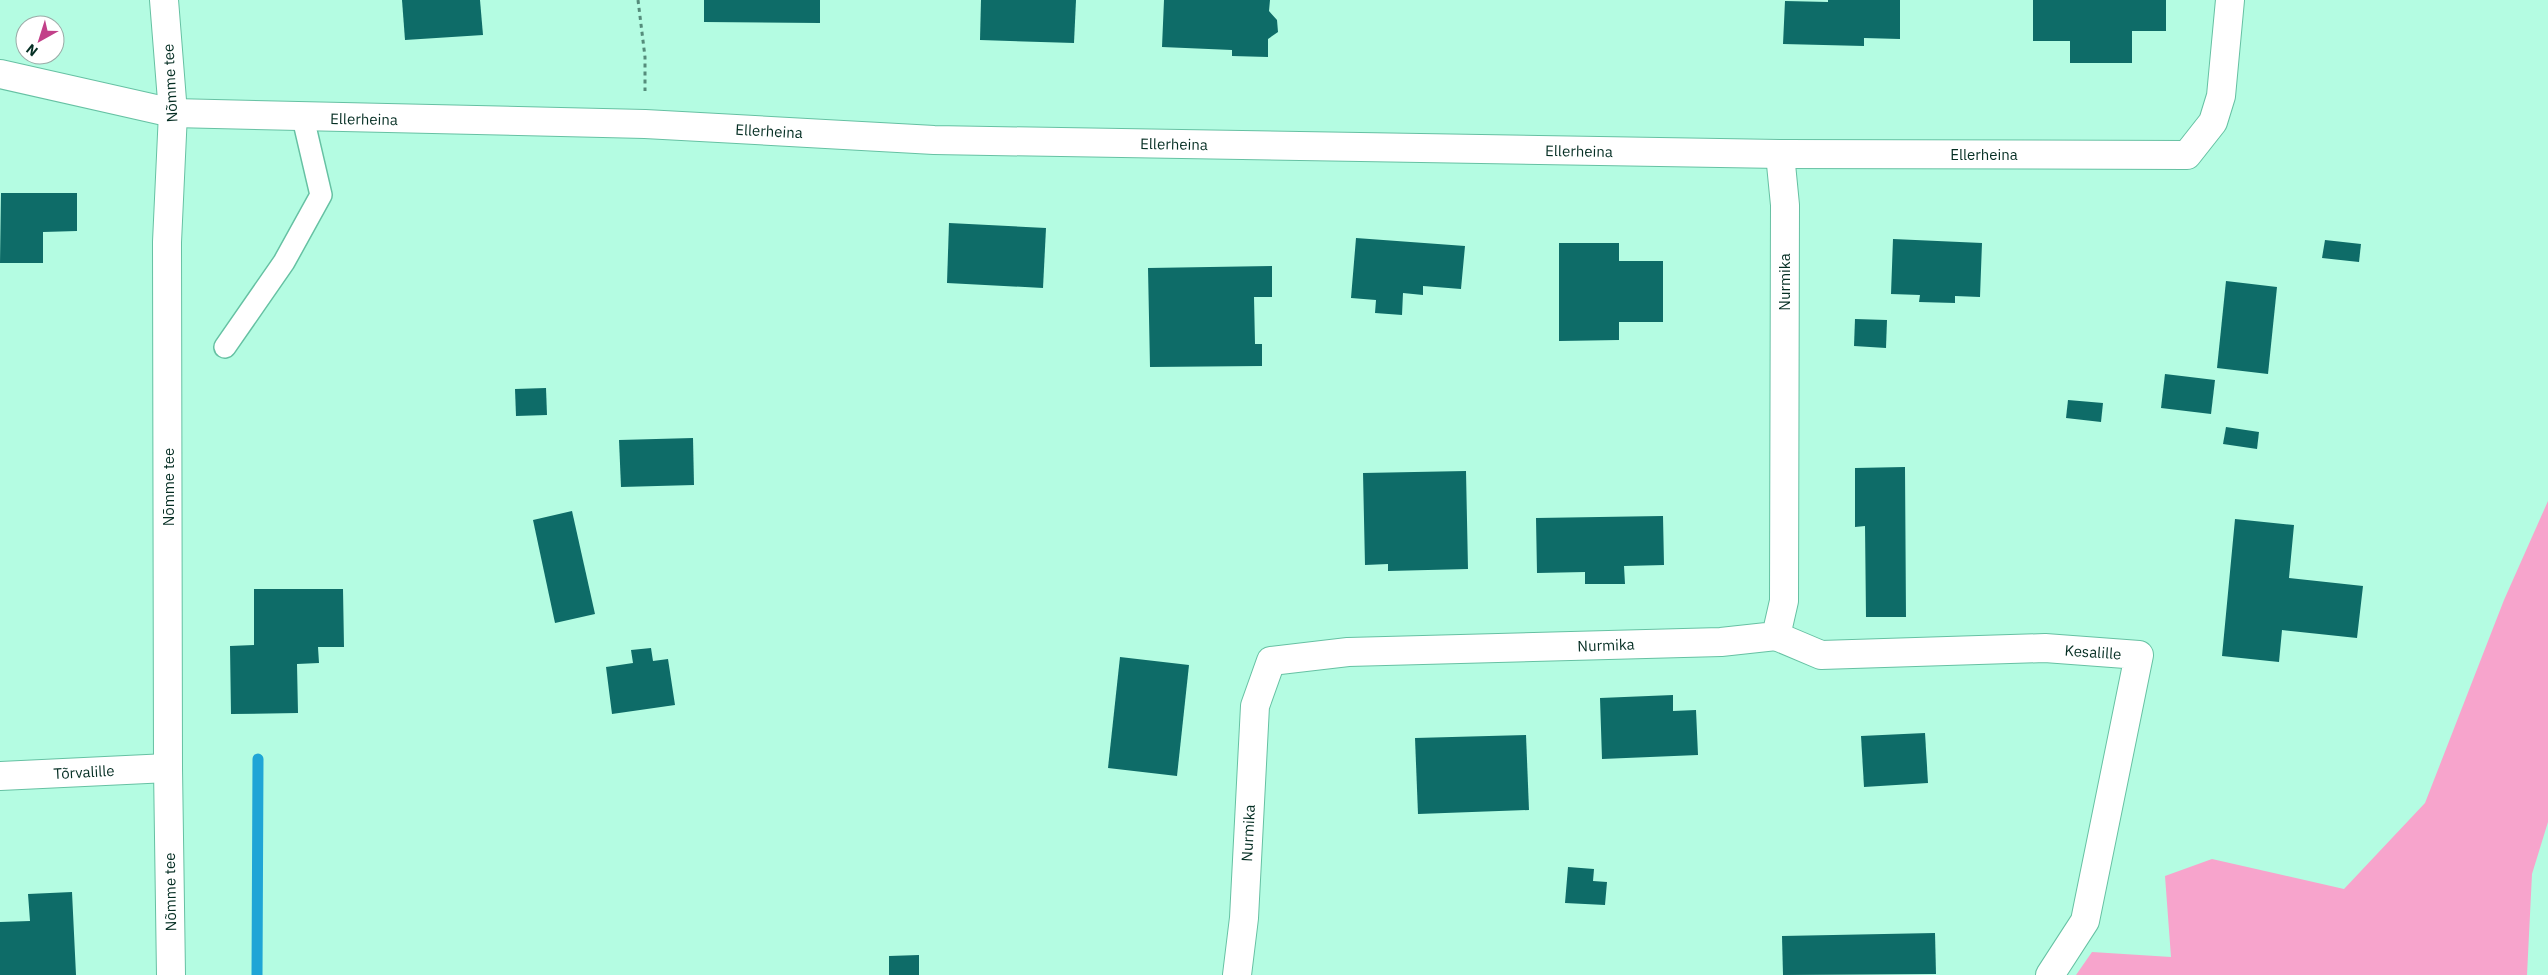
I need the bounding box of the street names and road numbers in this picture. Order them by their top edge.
street label: Nõmme tee [158,43,182,123]
street label: Ellerheina [330,109,398,129]
street label: Ellerheina [735,120,803,142]
street label: Ellerheina [1140,134,1208,154]
street label: Ellerheina [1545,141,1613,161]
street label: Ellerheina [1950,145,2018,164]
street label: Nurmika [1775,253,1794,311]
street label: Nõmme tee [159,448,178,526]
street label: Nurmika [1577,635,1635,655]
street label: Kesalille [2064,641,2122,663]
street label: Tõrvalille [53,761,115,783]
street label: Nurmika [1237,804,1259,862]
street label: Nõmme tee [160,853,180,931]

